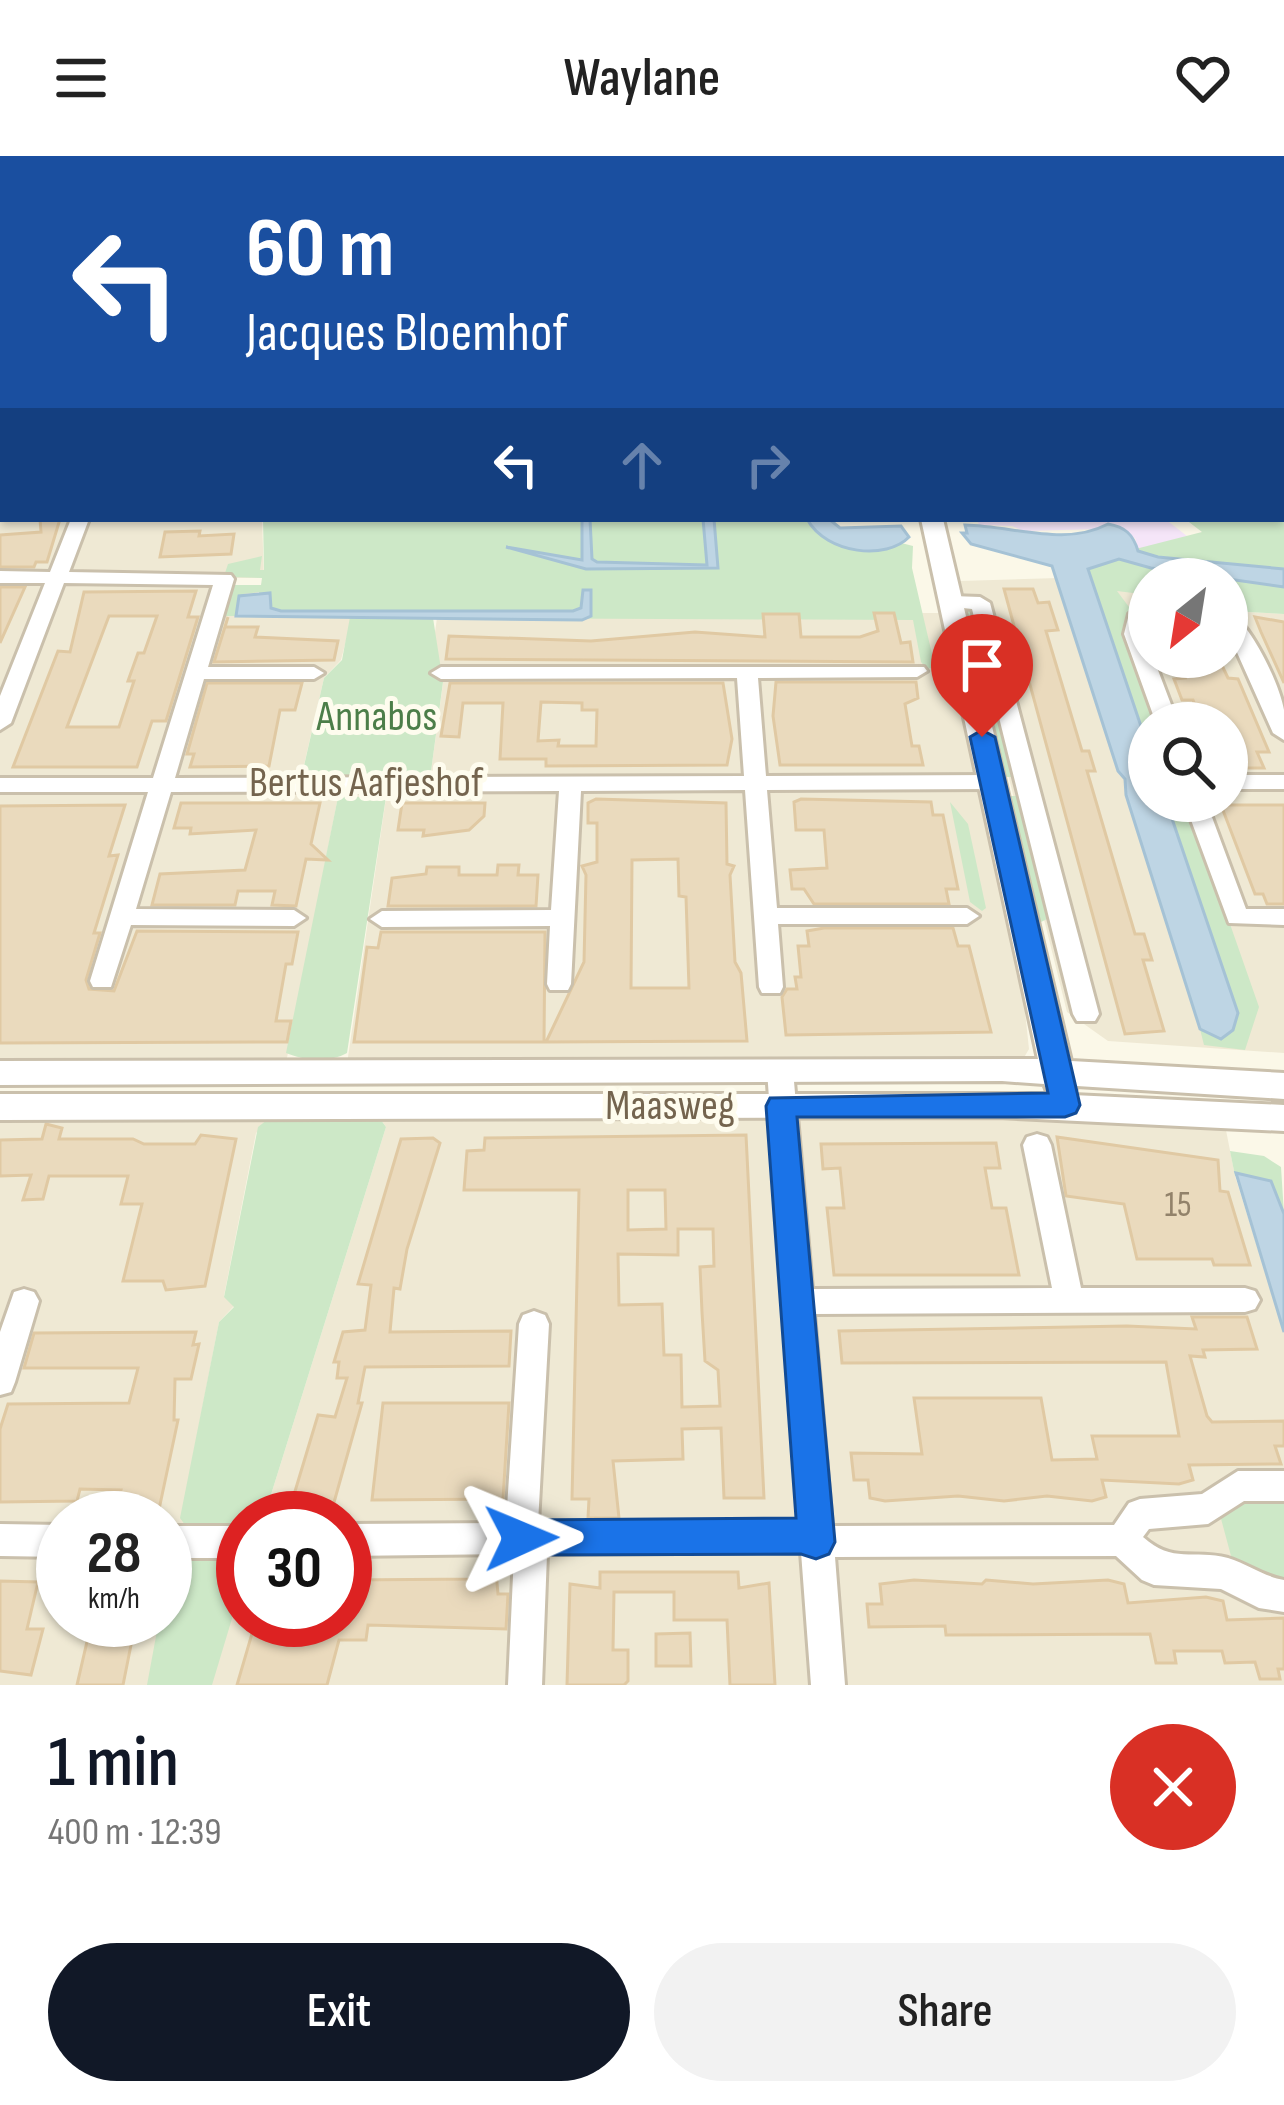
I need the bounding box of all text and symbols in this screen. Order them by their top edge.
icon: menu [48,45,114,111]
icon: heart [1170,45,1236,111]
text: Waylane [564,46,720,111]
text: 60 m [246,199,394,300]
icon: left [48,204,204,360]
text: Jacques Bloemhof [246,301,568,366]
icon: left [483,432,549,498]
icon: ahead [609,432,675,498]
icon: right [735,432,801,498]
north arrow [1128,558,1248,678]
map controls [1128,558,1248,822]
pin [931,614,1033,737]
icon: arrive [949,632,1015,698]
park label: Annabos [316,692,437,743]
button: search [1128,702,1248,822]
street label: Bertus Aafjeshof [249,758,484,809]
street label: Maasweg [605,1081,735,1132]
house number: 15 [1164,1184,1192,1227]
position arrow [458,1475,584,1601]
speed limit sign: 30 [216,1491,372,1647]
text: 28 [87,1518,141,1590]
text: km/h [88,1581,140,1617]
text: 1 min [48,1720,179,1807]
button: close [1110,1724,1236,1850]
text: 400 m · 12:39 [48,1809,222,1856]
button: Exit [48,1943,630,2081]
button: Share [654,1943,1236,2081]

